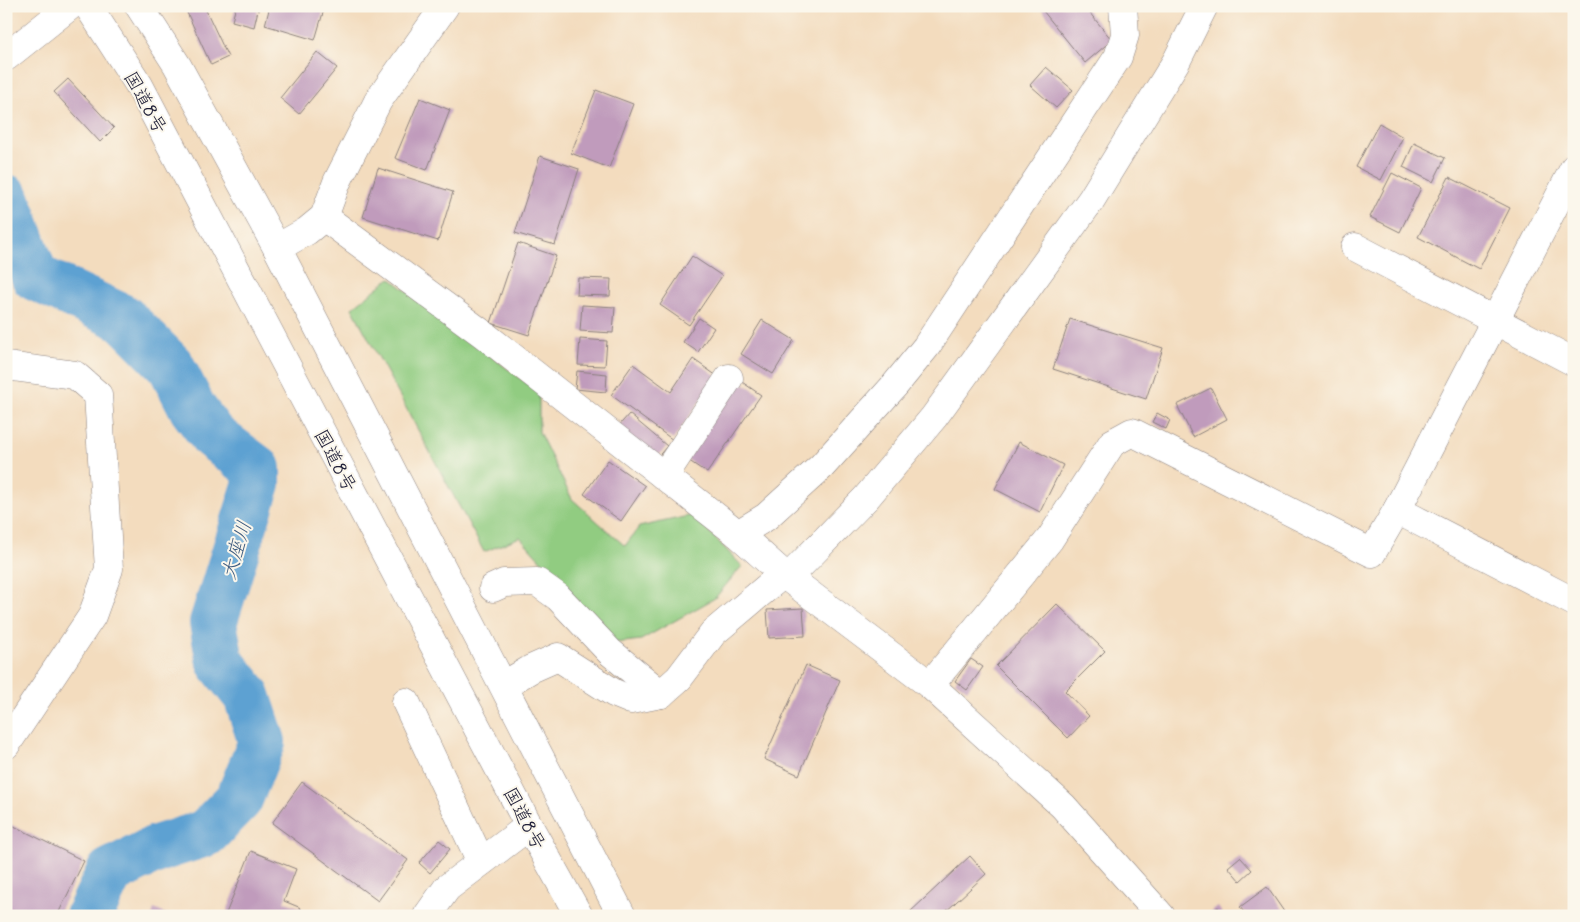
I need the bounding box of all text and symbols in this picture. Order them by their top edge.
street label: 国道8号 [117,67,172,138]
street label: 国道8号 [308,425,362,496]
water label: 大座川 [216,518,259,583]
street label: 国道8号 [497,783,551,854]

